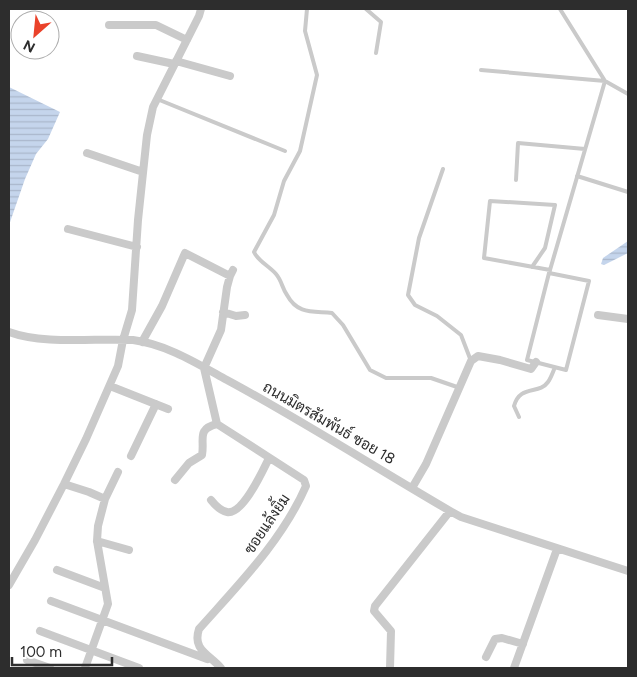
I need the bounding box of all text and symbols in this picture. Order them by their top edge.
north arrow [10,10,60,60]
text: N [21,36,38,56]
street label: ถนนมิตรสัมพันธ์ ซอย 18 [260,377,399,468]
street label: ซอยแล้งยิ้ม [236,488,294,557]
scale bar [12,634,112,666]
text: 100 m [20,643,62,661]

